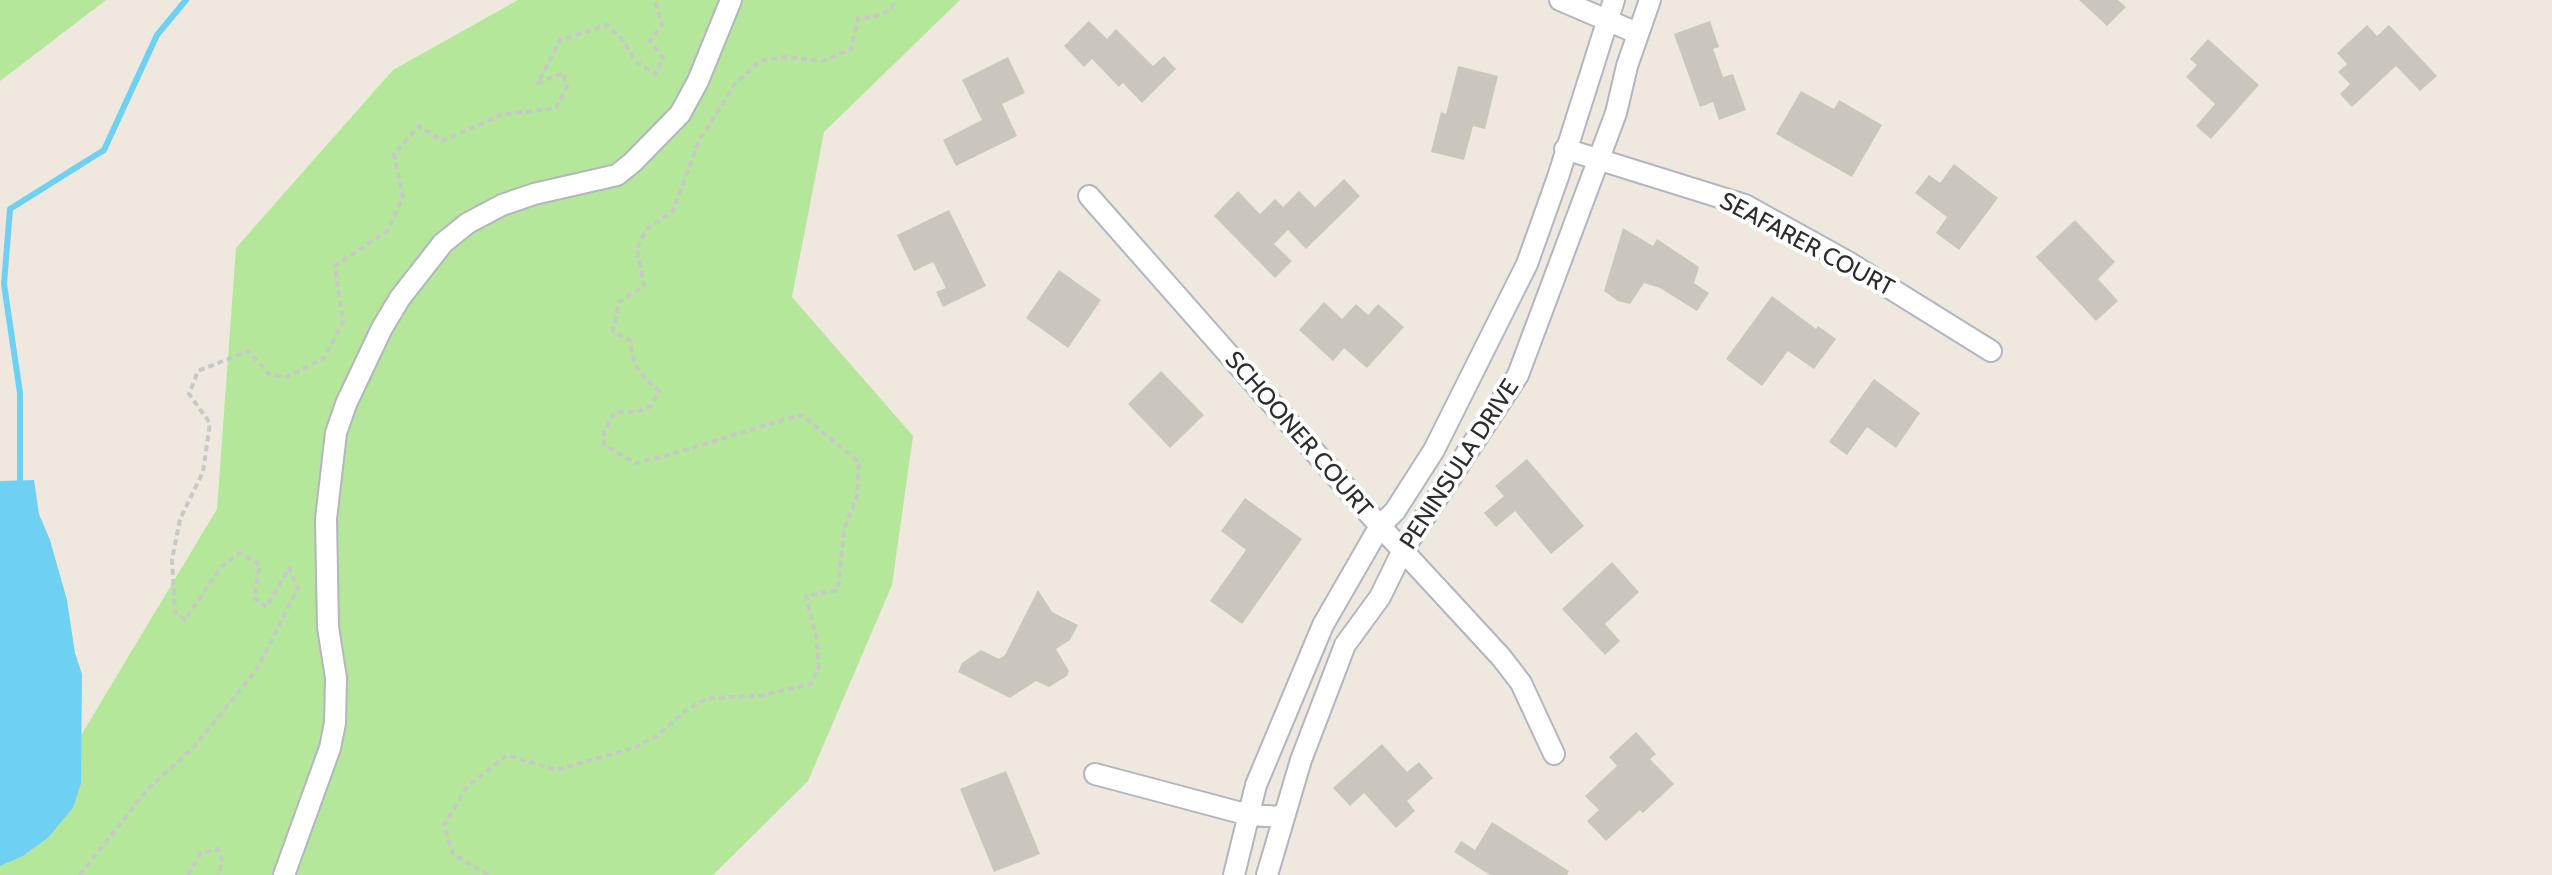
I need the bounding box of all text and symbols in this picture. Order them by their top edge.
street label: SEAFARER COURT [1715,185,1899,302]
street label: SCHOONER COURT [1220,345,1379,523]
street label: PENINSULA DRIVE [1393,373,1524,554]

